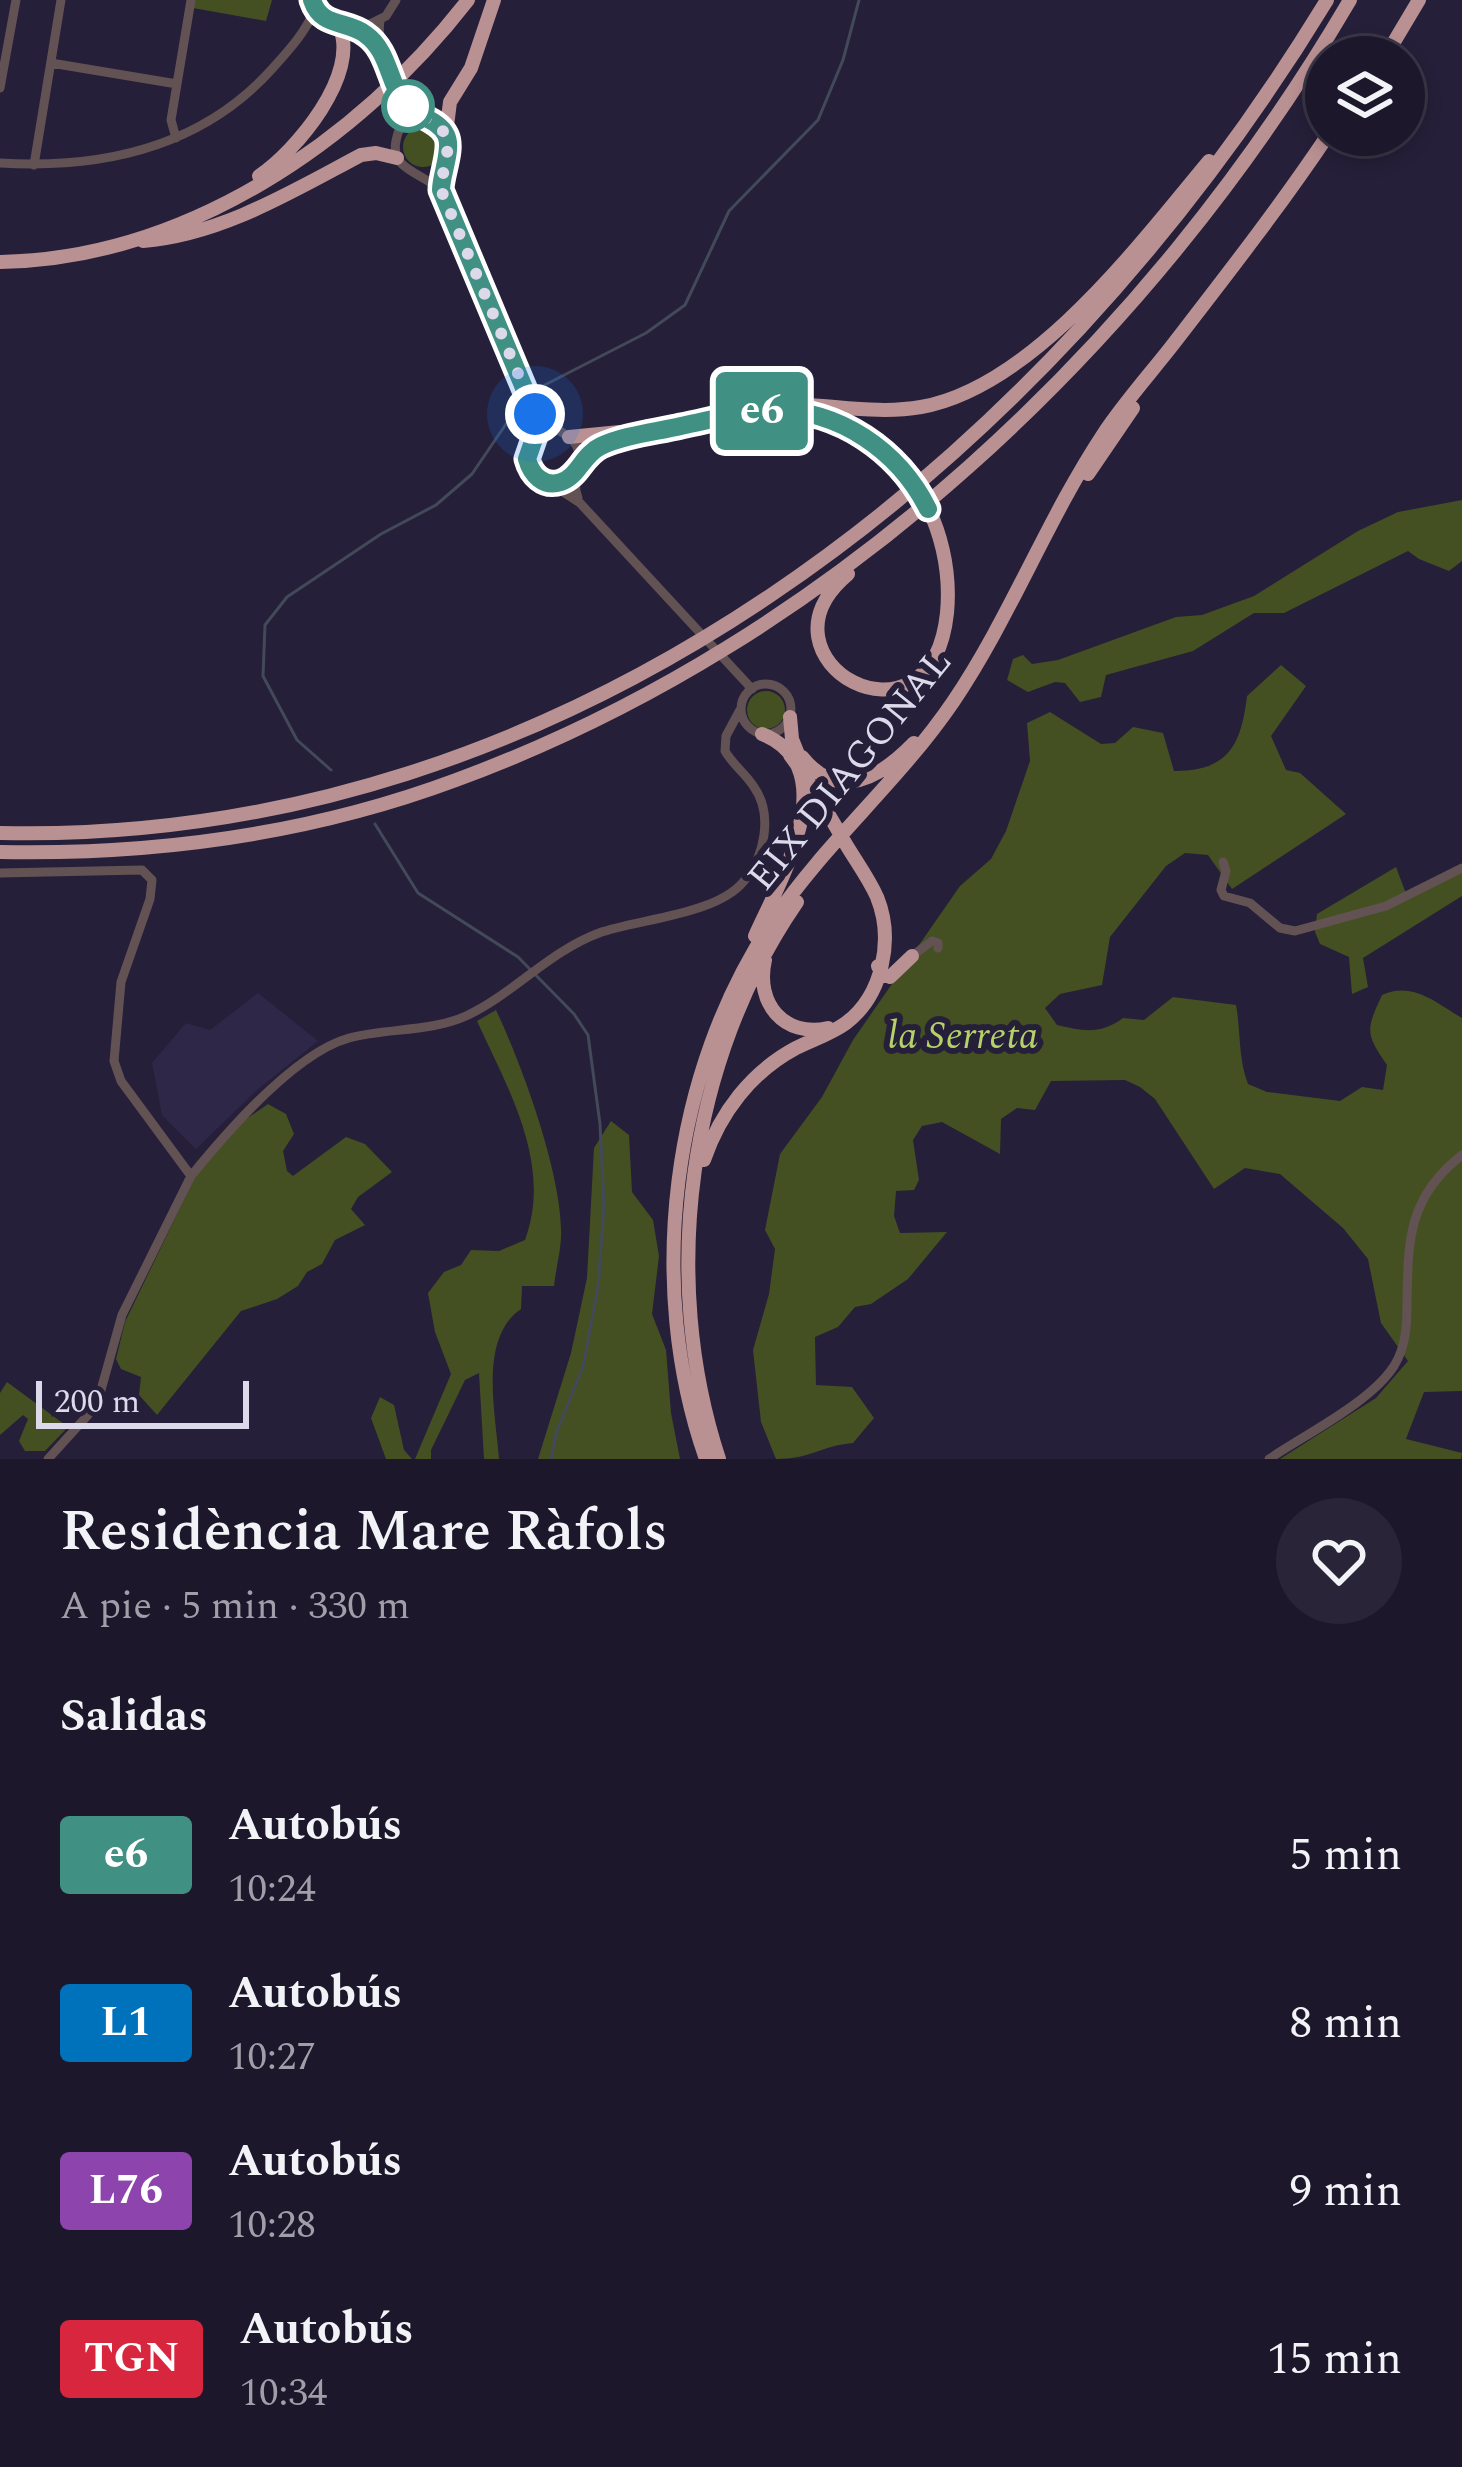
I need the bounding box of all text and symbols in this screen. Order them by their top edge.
map controls [1305,36,1425,156]
button: layers [1305,36,1425,156]
unlabelled marker [383,81,433,131]
line badge: e6 [708,372,816,450]
text: e6 [740,379,784,442]
your location [505,384,565,444]
street label: EIX DIAGONAL [733,636,967,904]
park label: la Serreta [888,1007,1038,1066]
scale bar [36,1375,249,1428]
text: 200 m [54,1377,140,1427]
text: Residència Mare Ràfols [60,1489,668,1575]
button: heart [1276,1498,1402,1624]
text: A pie · 5 min · 330 m [60,1577,410,1636]
text: Salidas [60,1682,208,1751]
text: Autobús [228,1791,402,1860]
text: 5 min [1289,1821,1402,1890]
text: e6 [104,1823,148,1886]
text: 10:24 [228,1860,316,1919]
text: Autobús [228,1959,402,2028]
text: 8 min [1289,1989,1402,2058]
text: L1 [101,1991,151,2054]
text: 10:27 [228,2028,316,2087]
text: Autobús [228,2127,402,2196]
text: 9 min [1289,2157,1402,2226]
text: L76 [89,2159,163,2222]
text: 10:28 [228,2196,316,2255]
text: Autobús [239,2295,414,2364]
text: 15 min [1267,2325,1402,2394]
text: TGN [84,2327,179,2390]
text: 10:34 [239,2364,327,2423]

